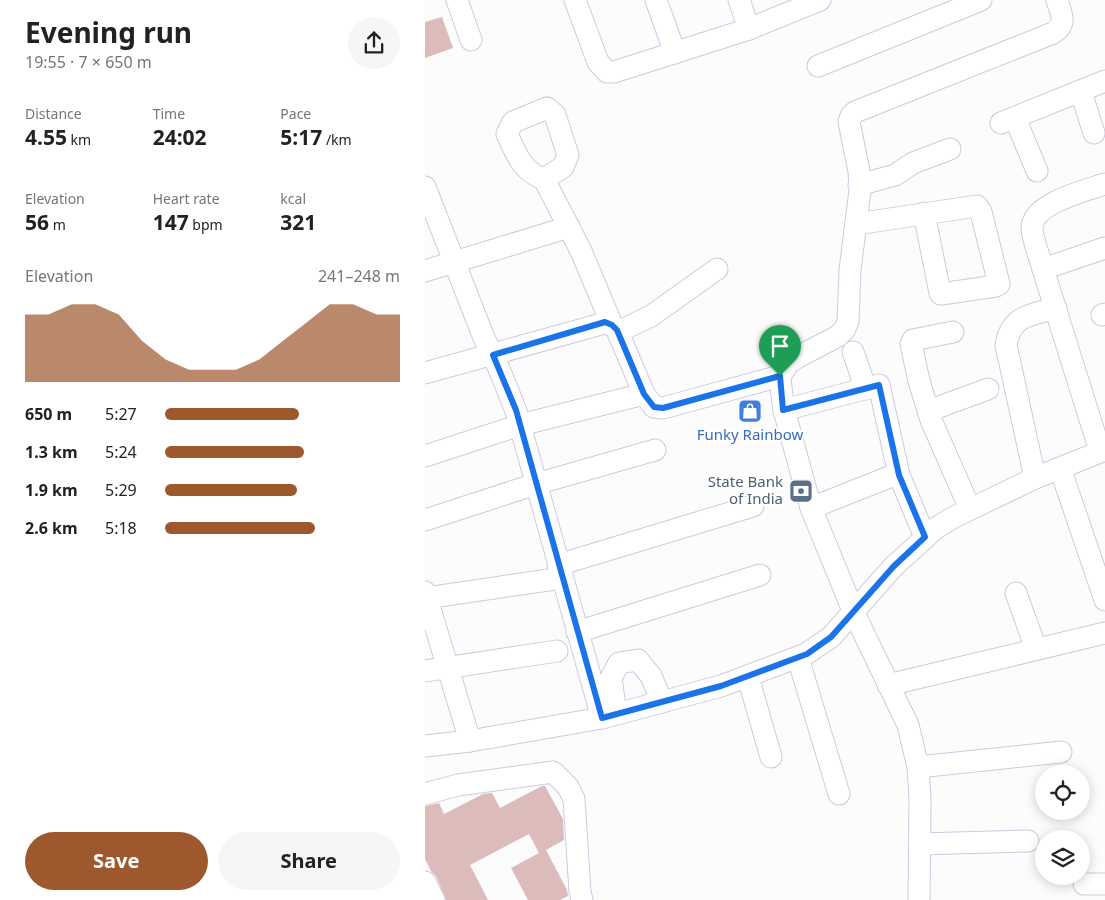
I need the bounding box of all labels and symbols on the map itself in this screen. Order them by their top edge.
pin [759,325,801,376]
shop icon: Funky Rainbow [737,398,763,424]
place label: Funky Rainbow [697,424,803,444]
place label: State Bank of India [708,471,783,508]
bank icon: State Bank of India [788,478,814,504]

